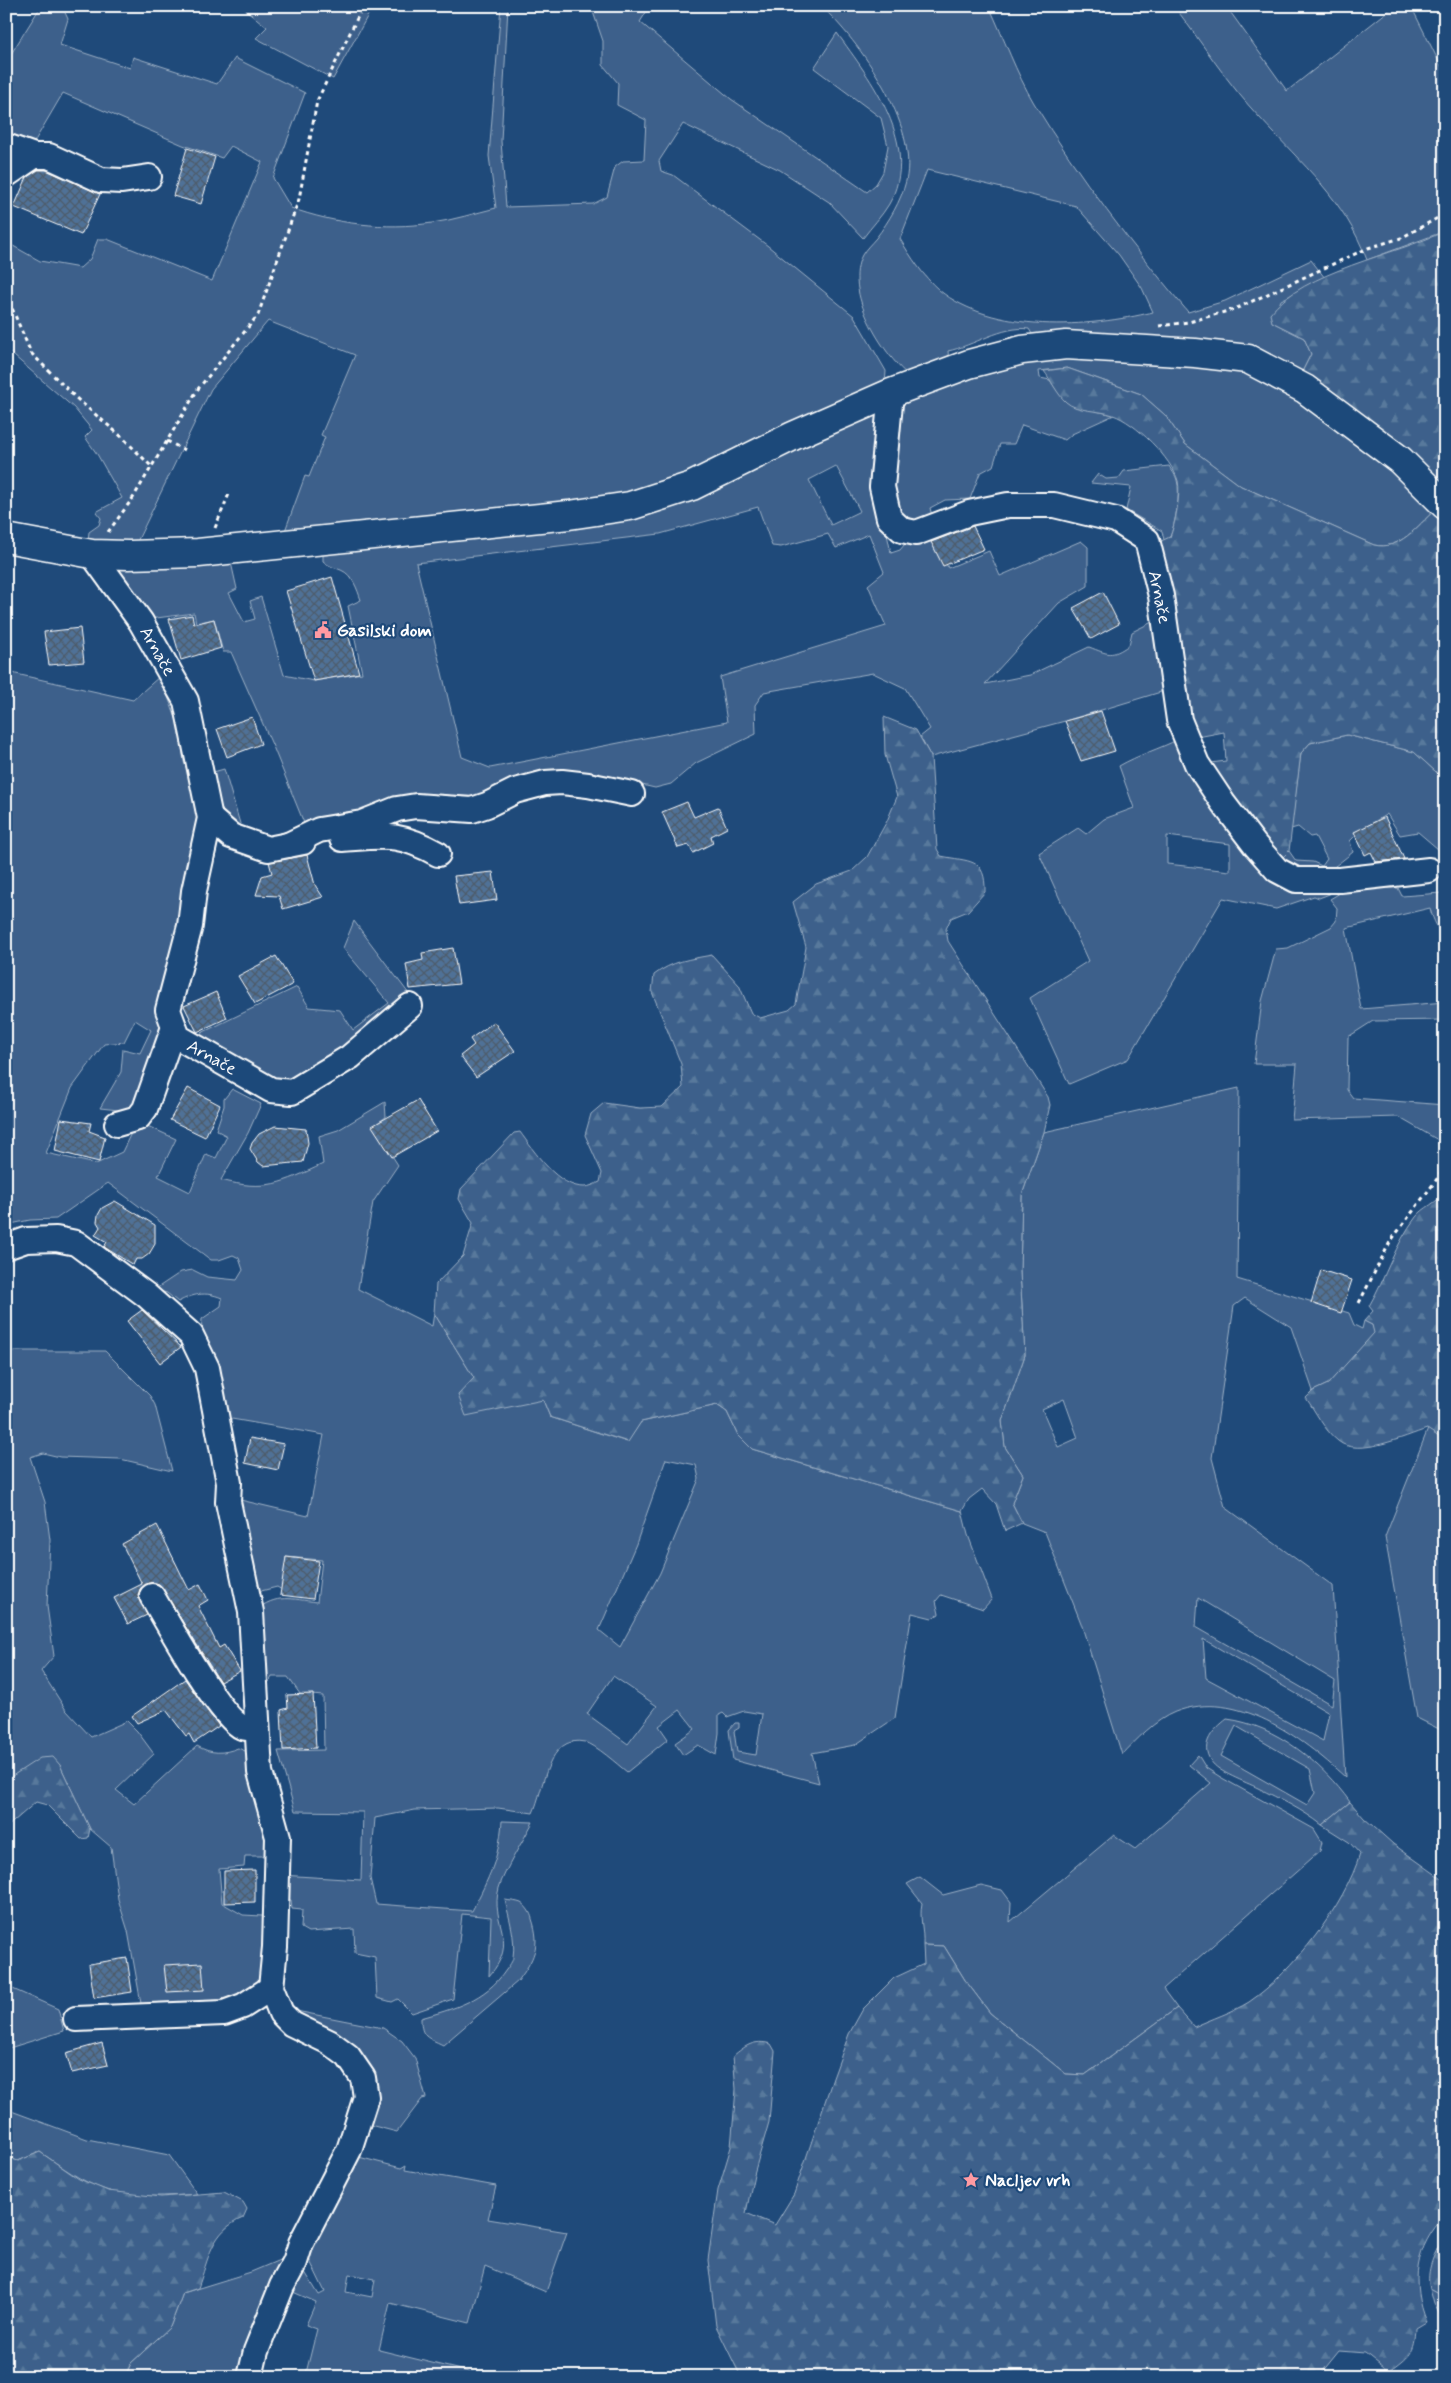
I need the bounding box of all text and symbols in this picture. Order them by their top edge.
street label: Arnače [1142,569,1176,626]
place label: Gasilski dom [337,619,432,643]
public building icon: Gasilski dom [313,620,333,640]
street label: Arnače [133,622,181,681]
street label: Arnače [182,1034,241,1081]
place label: Nacljev vrh [985,2169,1070,2193]
place icon: Nacljev vrh [961,2170,981,2190]

